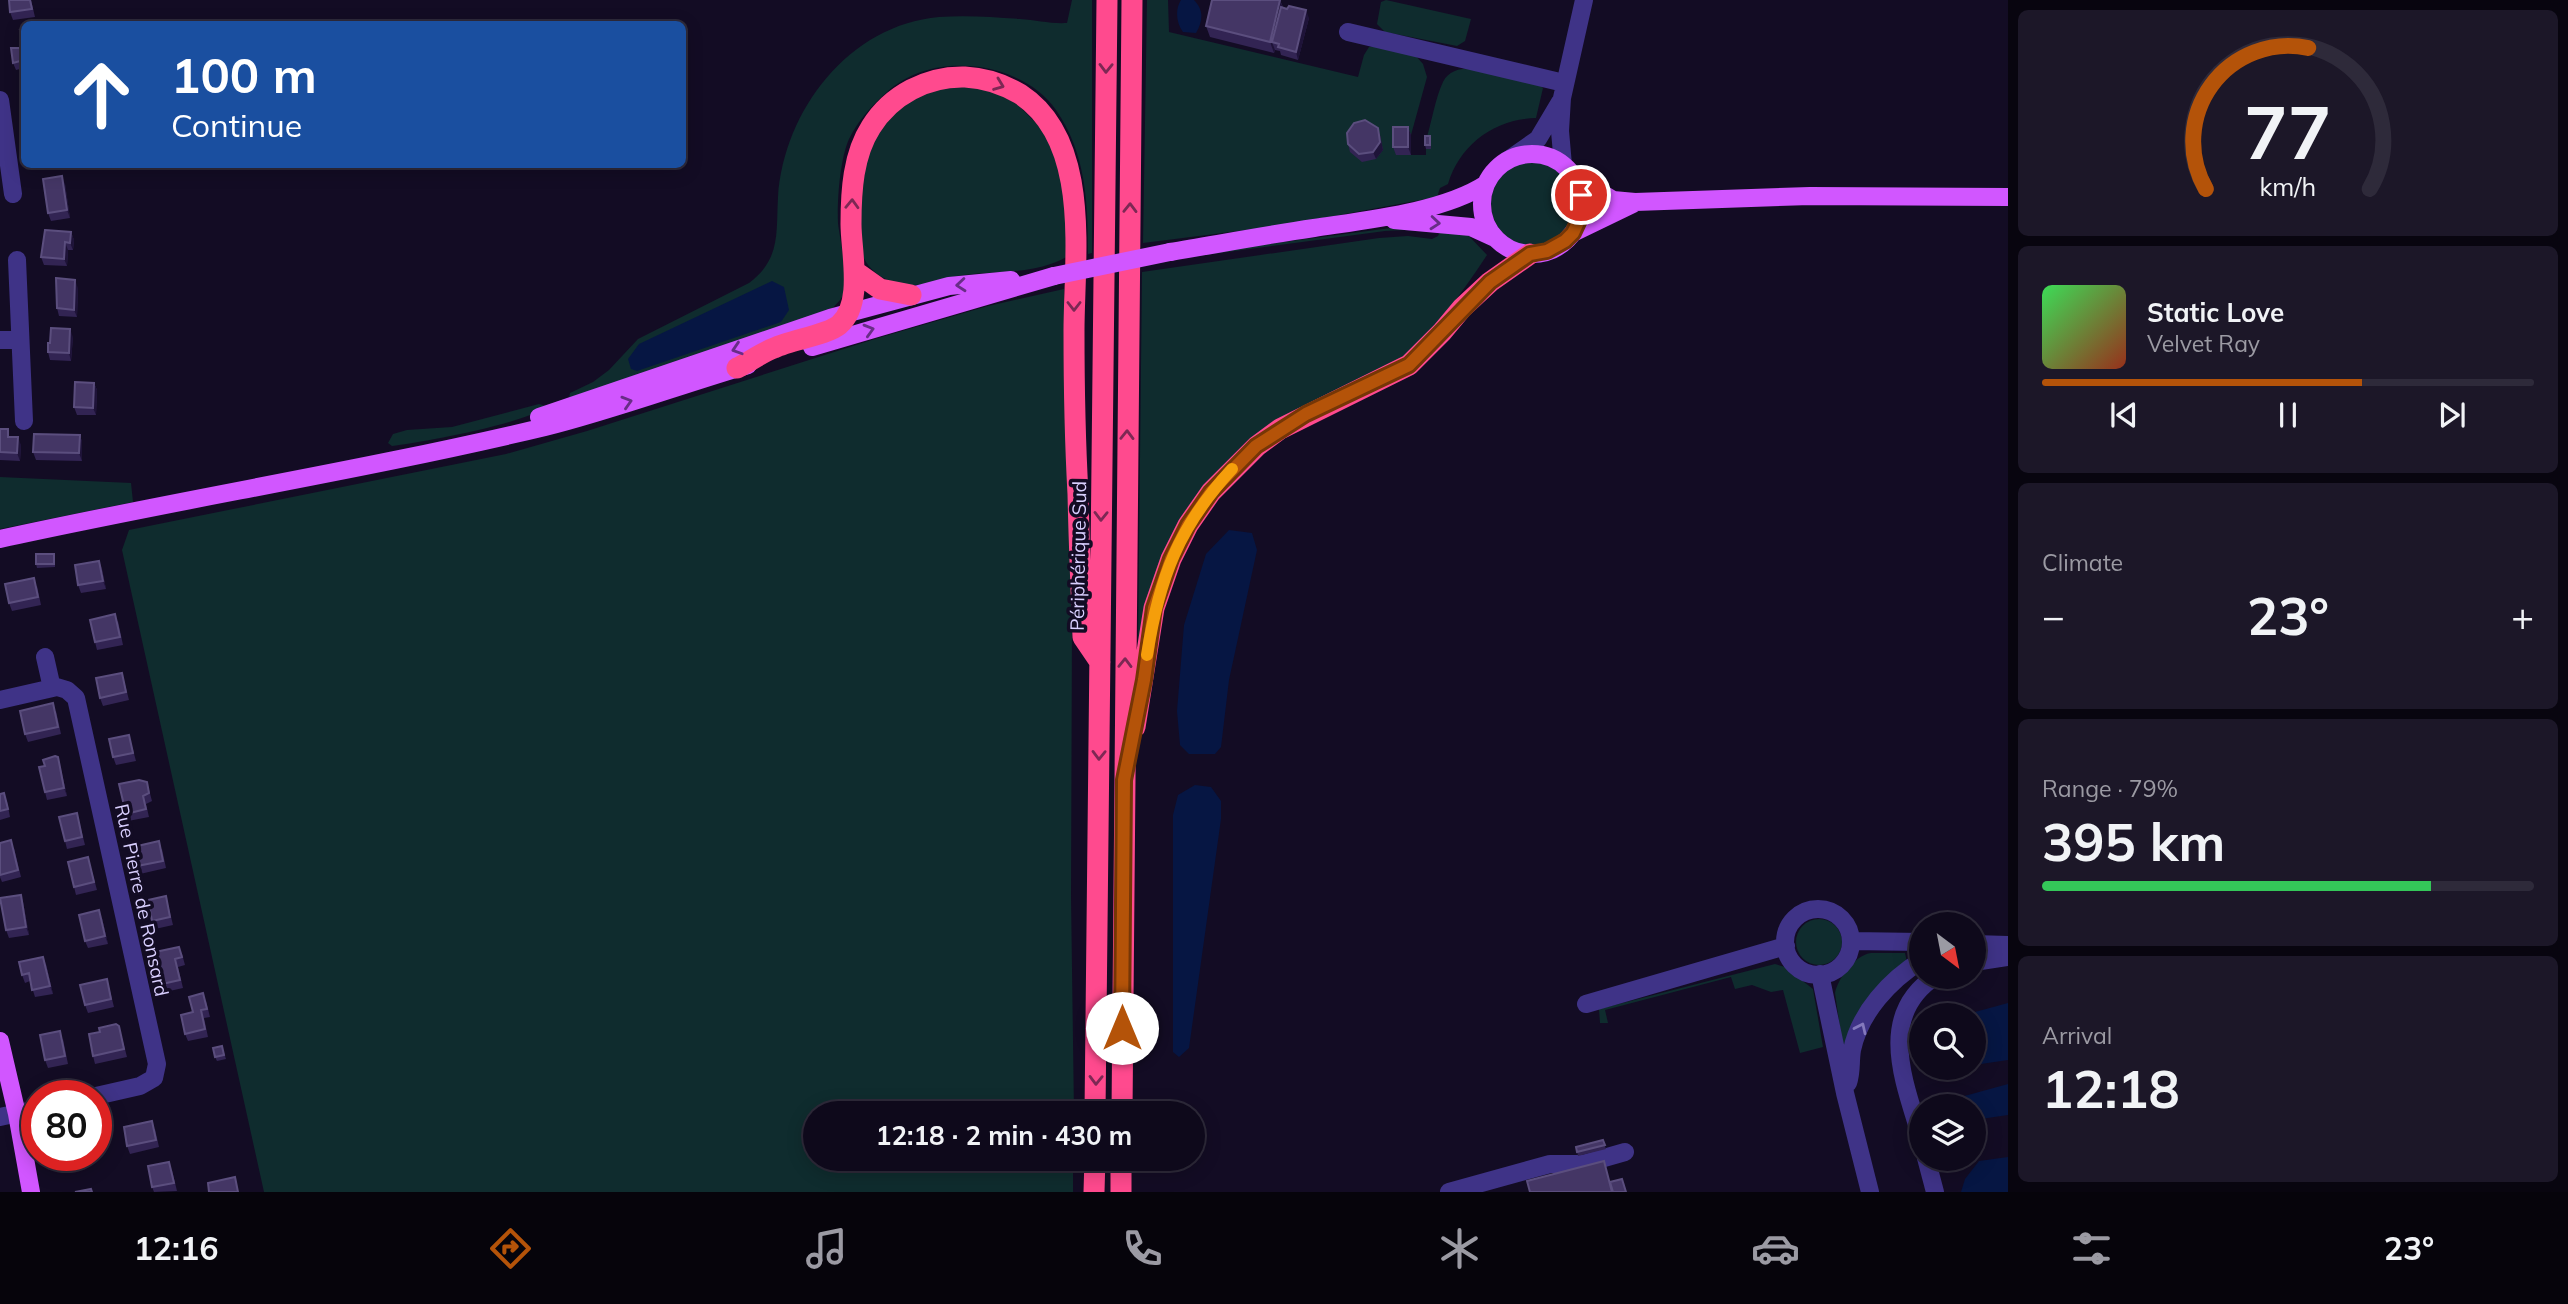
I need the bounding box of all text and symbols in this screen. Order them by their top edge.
text: 100 m [171,44,317,105]
icon: ahead [56,49,147,140]
one-way arrow [1098,63,1113,74]
one-way arrow [993,77,1005,91]
text: 77 [2244,87,2332,178]
text: Continue [171,105,302,145]
pin [1551,165,1611,225]
text: km/h [2260,171,2316,202]
icon: arrive [1562,176,1600,214]
one-way arrow [844,198,859,209]
one-way arrow [1122,202,1138,213]
one-way arrow [1429,216,1441,231]
one-way arrow [955,277,967,292]
text: Static Love [2147,296,2284,329]
one-way arrow [1066,302,1082,312]
one-way arrow [862,323,874,338]
text: Velvet Ray [2147,329,2260,358]
one-way arrow [731,341,744,355]
one-way arrow [621,396,633,411]
icon: previous [2105,396,2143,434]
icon: pause [2269,396,2307,434]
icon: next [2433,396,2471,434]
one-way arrow [1120,430,1135,441]
street label: Périphérique Sud [1065,481,1091,631]
one-way arrow [1093,511,1109,522]
text: Climate [2042,548,2123,577]
text: 23° [2247,583,2329,648]
text: − [2042,592,2065,640]
text: + [2511,592,2534,640]
one-way arrow [1117,657,1133,668]
one-way arrow [1091,750,1107,761]
text: Range · 79% [2042,774,2178,803]
street label: Rue Pierre de Ronsard [110,802,174,998]
text: 395 km [2042,809,2225,874]
north arrow [1909,912,1986,989]
map controls [1909,912,1986,1171]
position arrow [1085,991,1159,1065]
button: search [1909,1003,1986,1080]
text: Arrival [2042,1021,2112,1050]
one-way arrow [1853,1023,1867,1035]
text: 12:18 [2042,1056,2180,1121]
one-way arrow [1088,1075,1103,1086]
speed limit sign: 80 [21,1080,112,1171]
button: layers [1909,1094,1986,1171]
text: 12:18 · 2 min · 430 m [876,1119,1132,1152]
icon: directions [486,1224,535,1273]
icon: music [802,1224,851,1273]
icon: phone [1118,1224,1167,1273]
icon: climate [1435,1224,1484,1273]
icon: car [1751,1224,1800,1273]
icon: filters [2067,1224,2116,1273]
text: 12:16 [134,1228,218,1268]
text: 23° [2384,1228,2434,1268]

